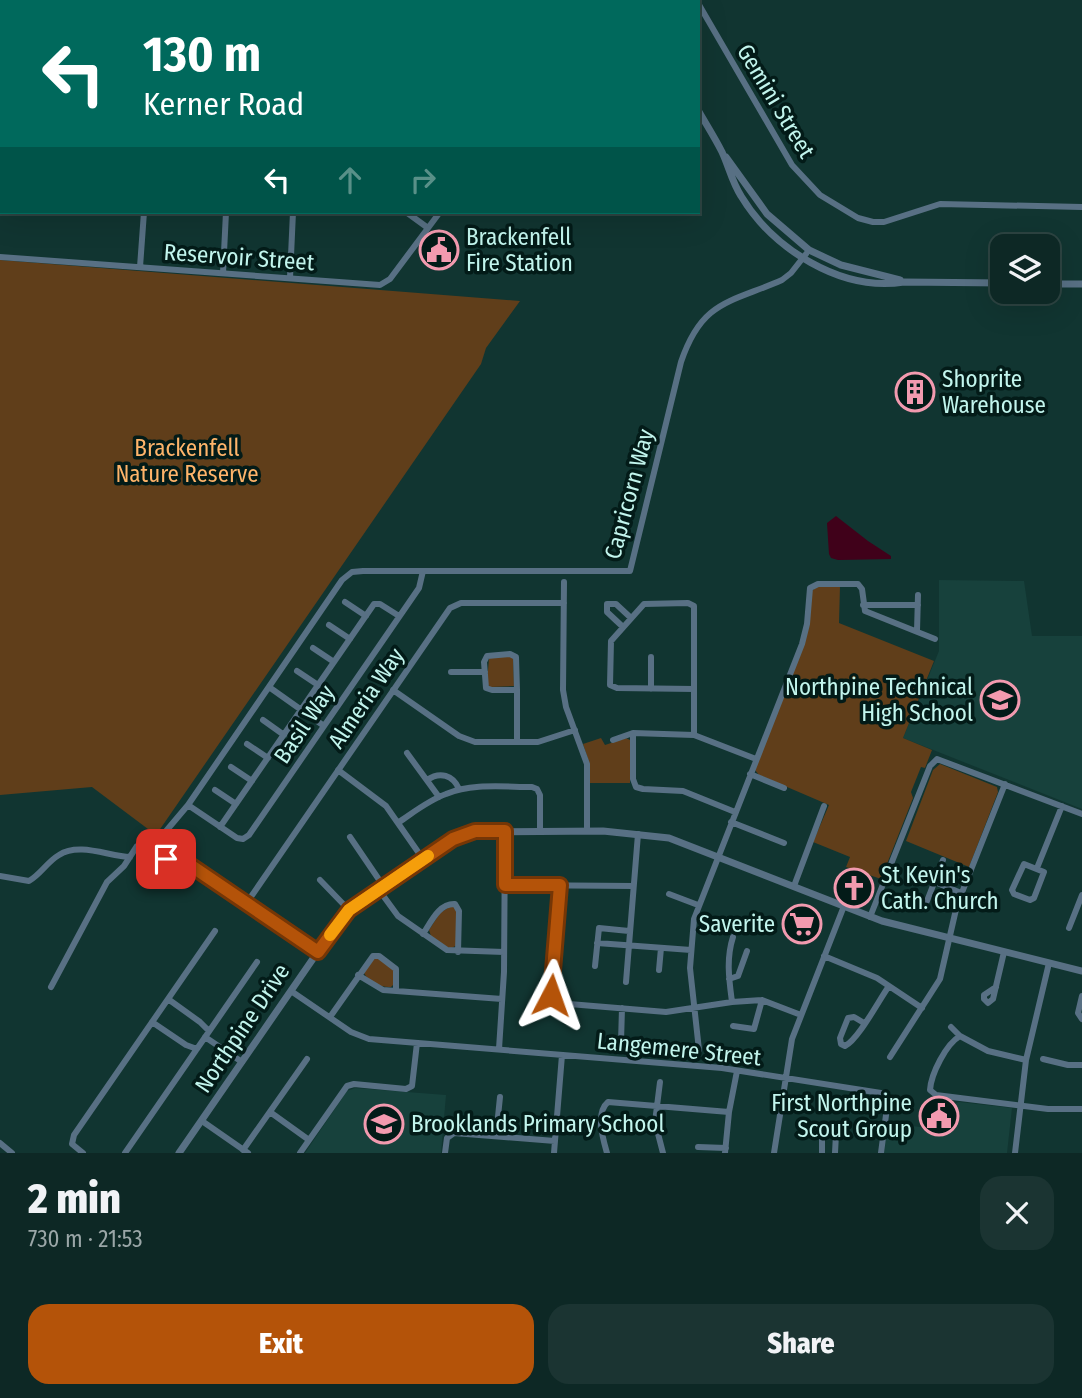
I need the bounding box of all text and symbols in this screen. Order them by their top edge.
text: 130 m [143,25,261,84]
icon: left [28,28,119,119]
street label: Gemini Street [731,39,821,163]
text: Kerner Road [143,85,304,123]
icon: left [258,161,296,199]
icon: ahead [331,161,369,199]
icon: right [404,161,442,199]
place label: Brackenfell Fire Station [466,223,573,277]
public building icon: Brackenfell Fire Station [418,229,460,271]
map controls [990,234,1060,304]
button: layers [990,234,1060,304]
street label: Reservoir Street [163,238,316,276]
place label: Shoprite Warehouse [942,365,1046,419]
building icon: Shoprite Warehouse [894,371,936,413]
street label: Capricorn Way [598,425,660,562]
park label: Brackenfell Nature Reserve [115,434,259,488]
street label: Almeria Way [322,642,410,754]
place label: Northpine Technical High School [785,673,973,727]
street label: Basil Way [268,679,341,769]
school or university icon: Northpine Technical High School [979,679,1021,721]
pin [136,829,196,889]
icon: arrive [147,840,185,878]
place label: St Kevin's Cath. Church [881,861,999,915]
church icon: St Kevin's Cath. Church [833,867,875,909]
supermarket icon: Saverite [781,903,823,945]
place label: Saverite [699,910,775,938]
street label: Northpine Drive [189,958,295,1098]
position arrow [514,958,588,1032]
street label: Langemere Street [595,1026,763,1072]
place label: First Northpine Scout Group [771,1089,912,1143]
public building icon: First Northpine Scout Group [918,1095,960,1137]
school or university icon: Brooklands Primary School [363,1103,405,1145]
place label: Brooklands Primary School [411,1110,664,1138]
text: 2 min [28,1174,121,1224]
button: close [980,1176,1054,1250]
text: 730 m · 21:53 [28,1225,143,1253]
button: Exit [28,1304,534,1384]
button: Share [548,1304,1054,1384]

